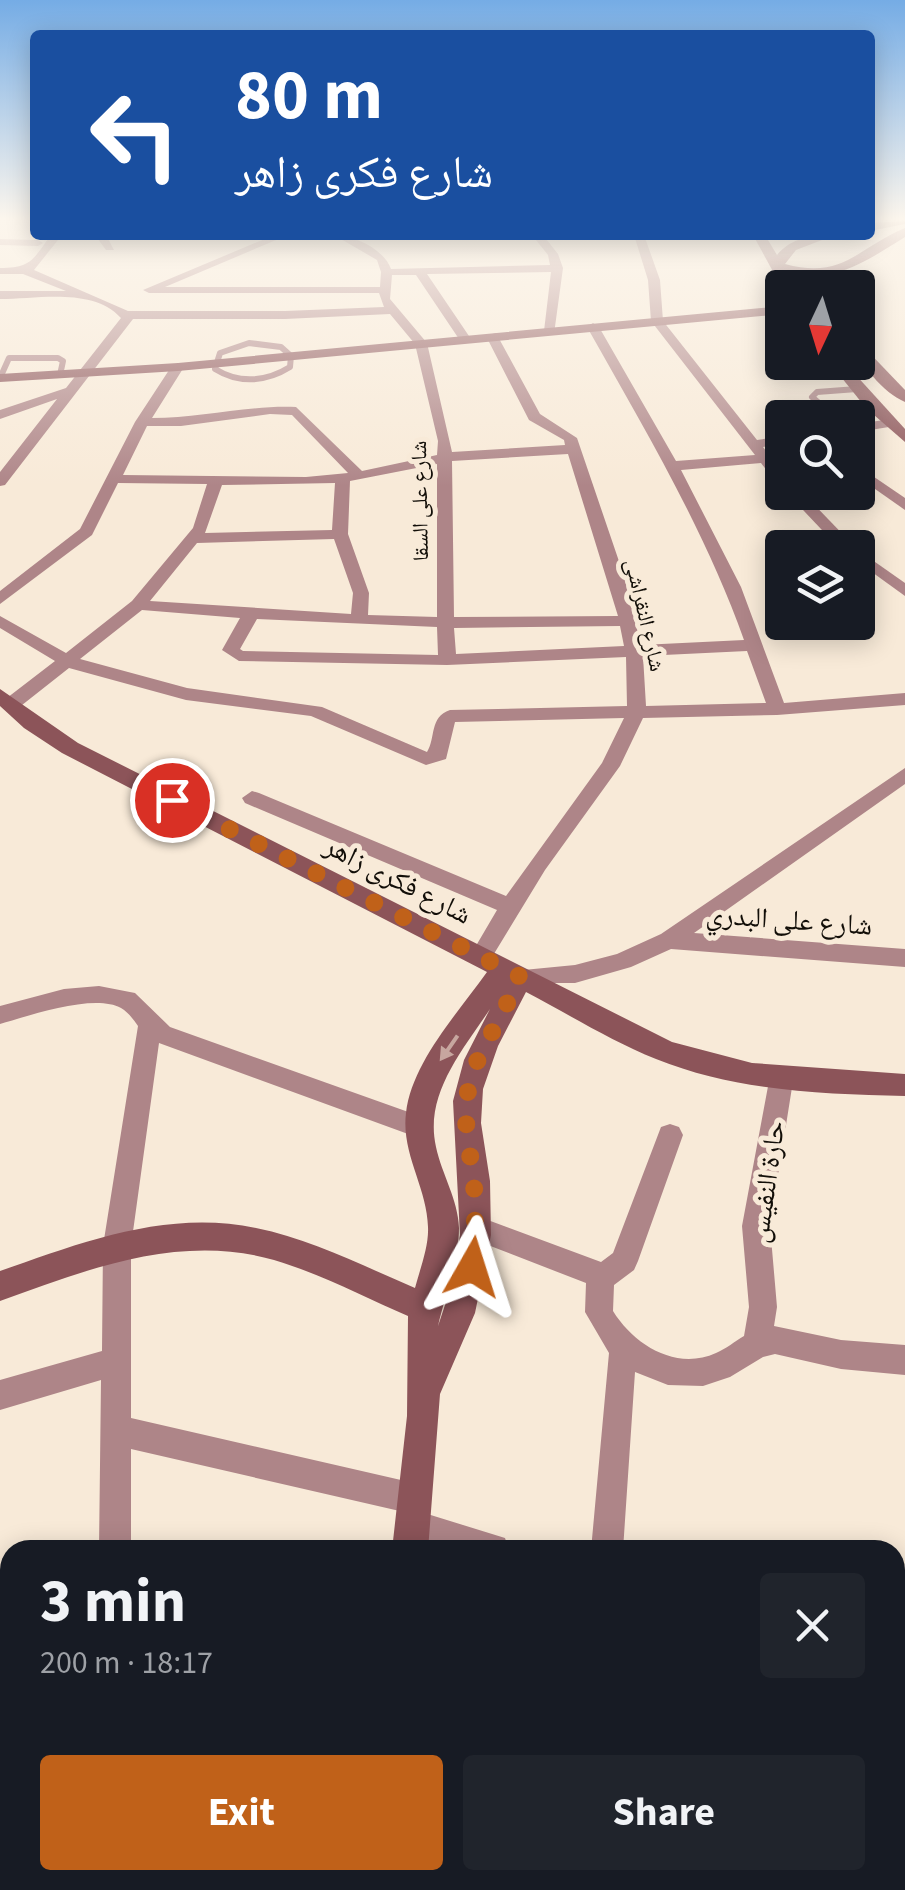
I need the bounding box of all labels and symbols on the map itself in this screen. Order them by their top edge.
north arrow [765,270,875,380]
street label: شارع على السقا [403,440,437,562]
street label: شارع النقراشى [616,555,674,675]
pin [130,758,215,843]
street label: شارع فكرى زاهر [316,825,479,934]
street label: شارع على البدري [704,894,874,948]
one-way arrow [440,1035,459,1062]
street label: حارة النفيس [739,1118,795,1246]
position arrow [420,1215,524,1319]

